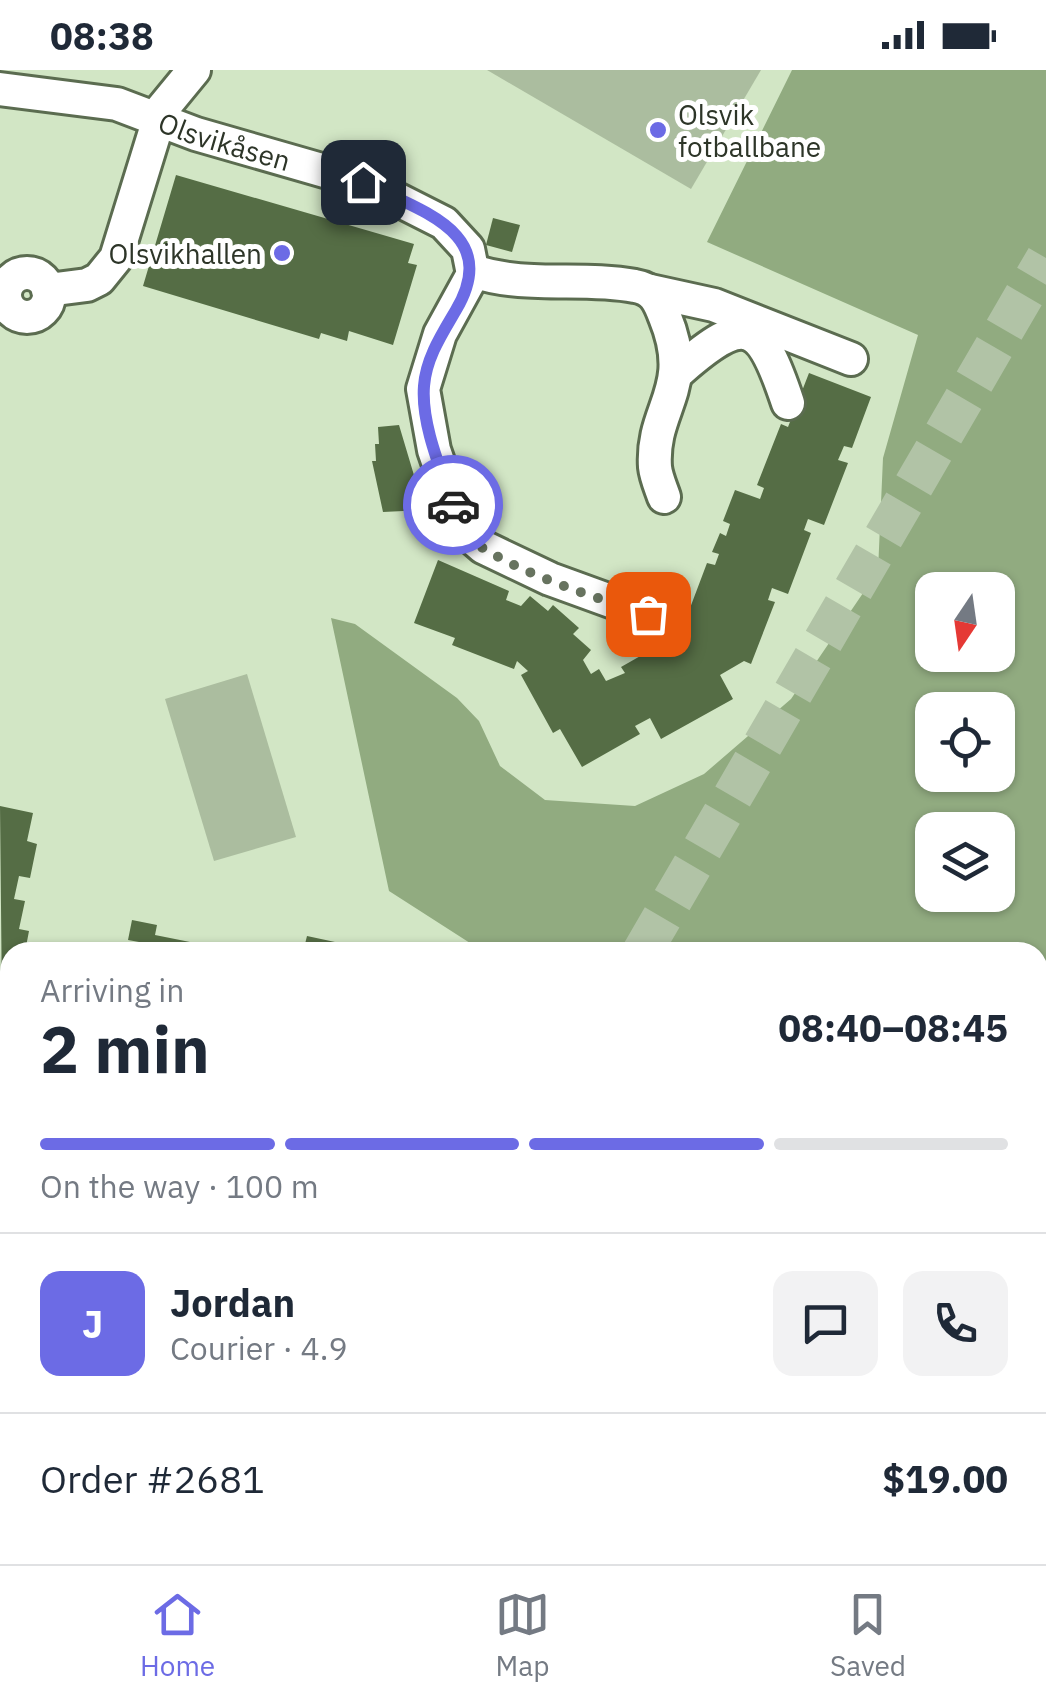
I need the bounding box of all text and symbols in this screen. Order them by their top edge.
text: 08:38 [50,11,154,60]
place label: Olsvik fotballbane [678,96,821,165]
street label: Olsvikåsen [153,103,295,179]
marker: Olsvik fotballbane [647,119,669,141]
pin [321,140,406,225]
icon: home [336,155,391,210]
place label: Olsvikhallen [109,235,262,272]
marker: Olsvikhallen [271,242,293,264]
courier [403,455,503,555]
icon: car [426,478,481,533]
pin [606,572,691,657]
north arrow [915,572,1015,672]
map controls [915,572,1015,912]
icon: bag [621,587,676,642]
button: locate [915,692,1015,792]
button: layers [915,812,1015,912]
text: Arriving in [40,969,185,1011]
text: 08:40–08:45 [778,1003,1008,1052]
text: 2 min [40,1006,210,1091]
text: On the way · 100 m [40,1165,319,1207]
button: chat [773,1271,878,1376]
button: phone [903,1271,1008,1376]
text: Jordan [170,1278,295,1327]
text: J [82,1299,103,1348]
text: Courier · 4.9 [170,1327,348,1369]
text: Order #2681 [40,1454,265,1503]
text: $19.00 [882,1454,1008,1503]
tab: Home [140,1587,215,1684]
tab: Map [495,1587,550,1684]
tab: Saved [830,1587,906,1684]

